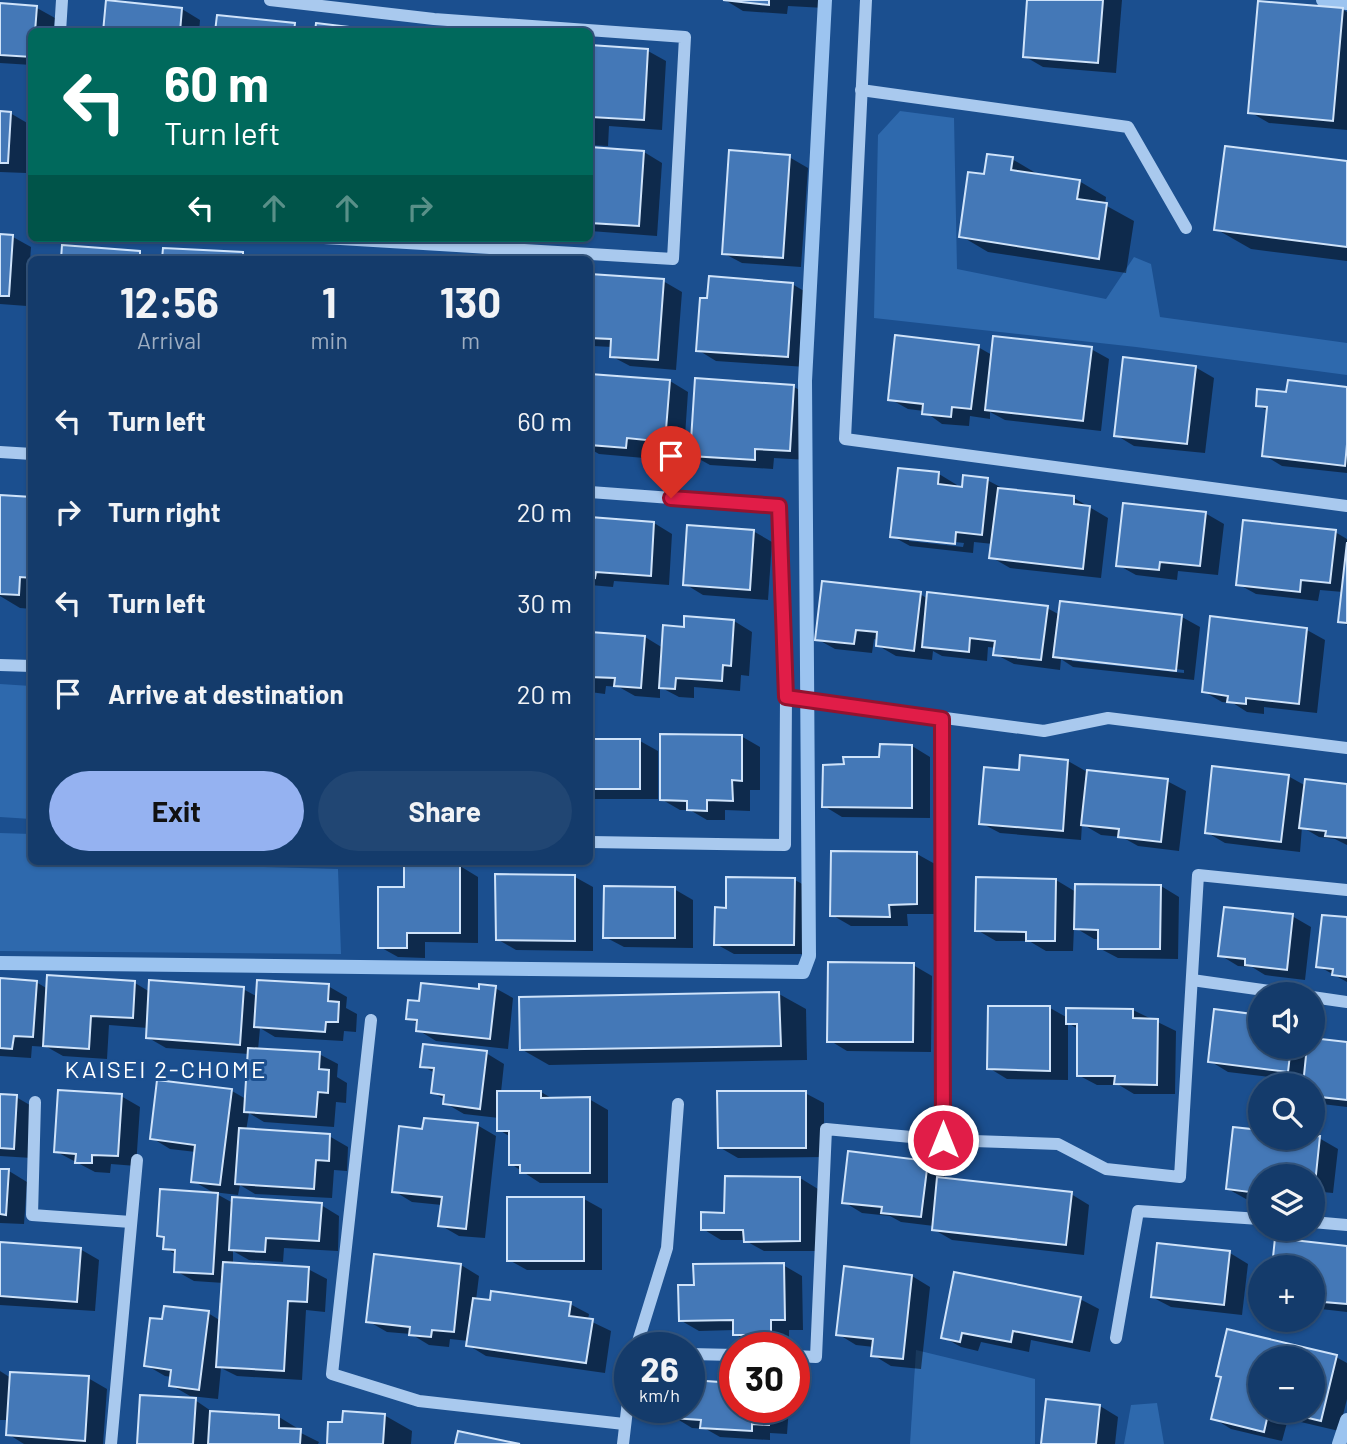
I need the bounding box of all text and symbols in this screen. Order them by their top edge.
text: 60 m [164,53,269,112]
icon: left [49,56,140,147]
text: Turn left [164,113,281,151]
icon: left [182,189,220,227]
icon: ahead [255,189,293,227]
icon: ahead [328,189,366,227]
icon: right [401,189,439,227]
text: 12:56 [120,276,219,326]
text: 1 [322,276,337,326]
text: 130 [440,276,501,326]
text: Arrival [137,326,201,354]
text: min [311,326,348,354]
text: m [461,326,480,354]
icon: left [49,402,87,440]
text: Turn left [108,405,206,436]
text: 60 m [517,405,572,436]
pin [641,426,701,498]
icon: arrive [652,437,690,475]
icon: right [49,493,87,531]
text: Turn right [108,496,221,527]
text: 20 m [517,496,572,527]
icon: left [49,584,87,622]
text: Turn left [108,587,206,618]
text: 30 m [517,587,572,618]
icon: arrive [49,675,87,713]
text: Arrive at destination [108,678,344,709]
text: 20 m [517,678,572,709]
button: Exit [49,771,304,851]
button: Share [318,771,572,851]
map controls [1248,982,1325,1423]
button: sound [1248,982,1325,1059]
district label: KAISEI 2-CHOME [65,1054,267,1083]
button: search [1248,1073,1325,1150]
position arrow [906,1103,980,1177]
button: layers [1248,1164,1325,1241]
button: + [1248,1255,1325,1332]
speed limit sign: 30 [719,1332,810,1423]
button: − [1248,1346,1325,1423]
text: 26 [640,1347,679,1389]
text: km/h [639,1384,680,1406]

